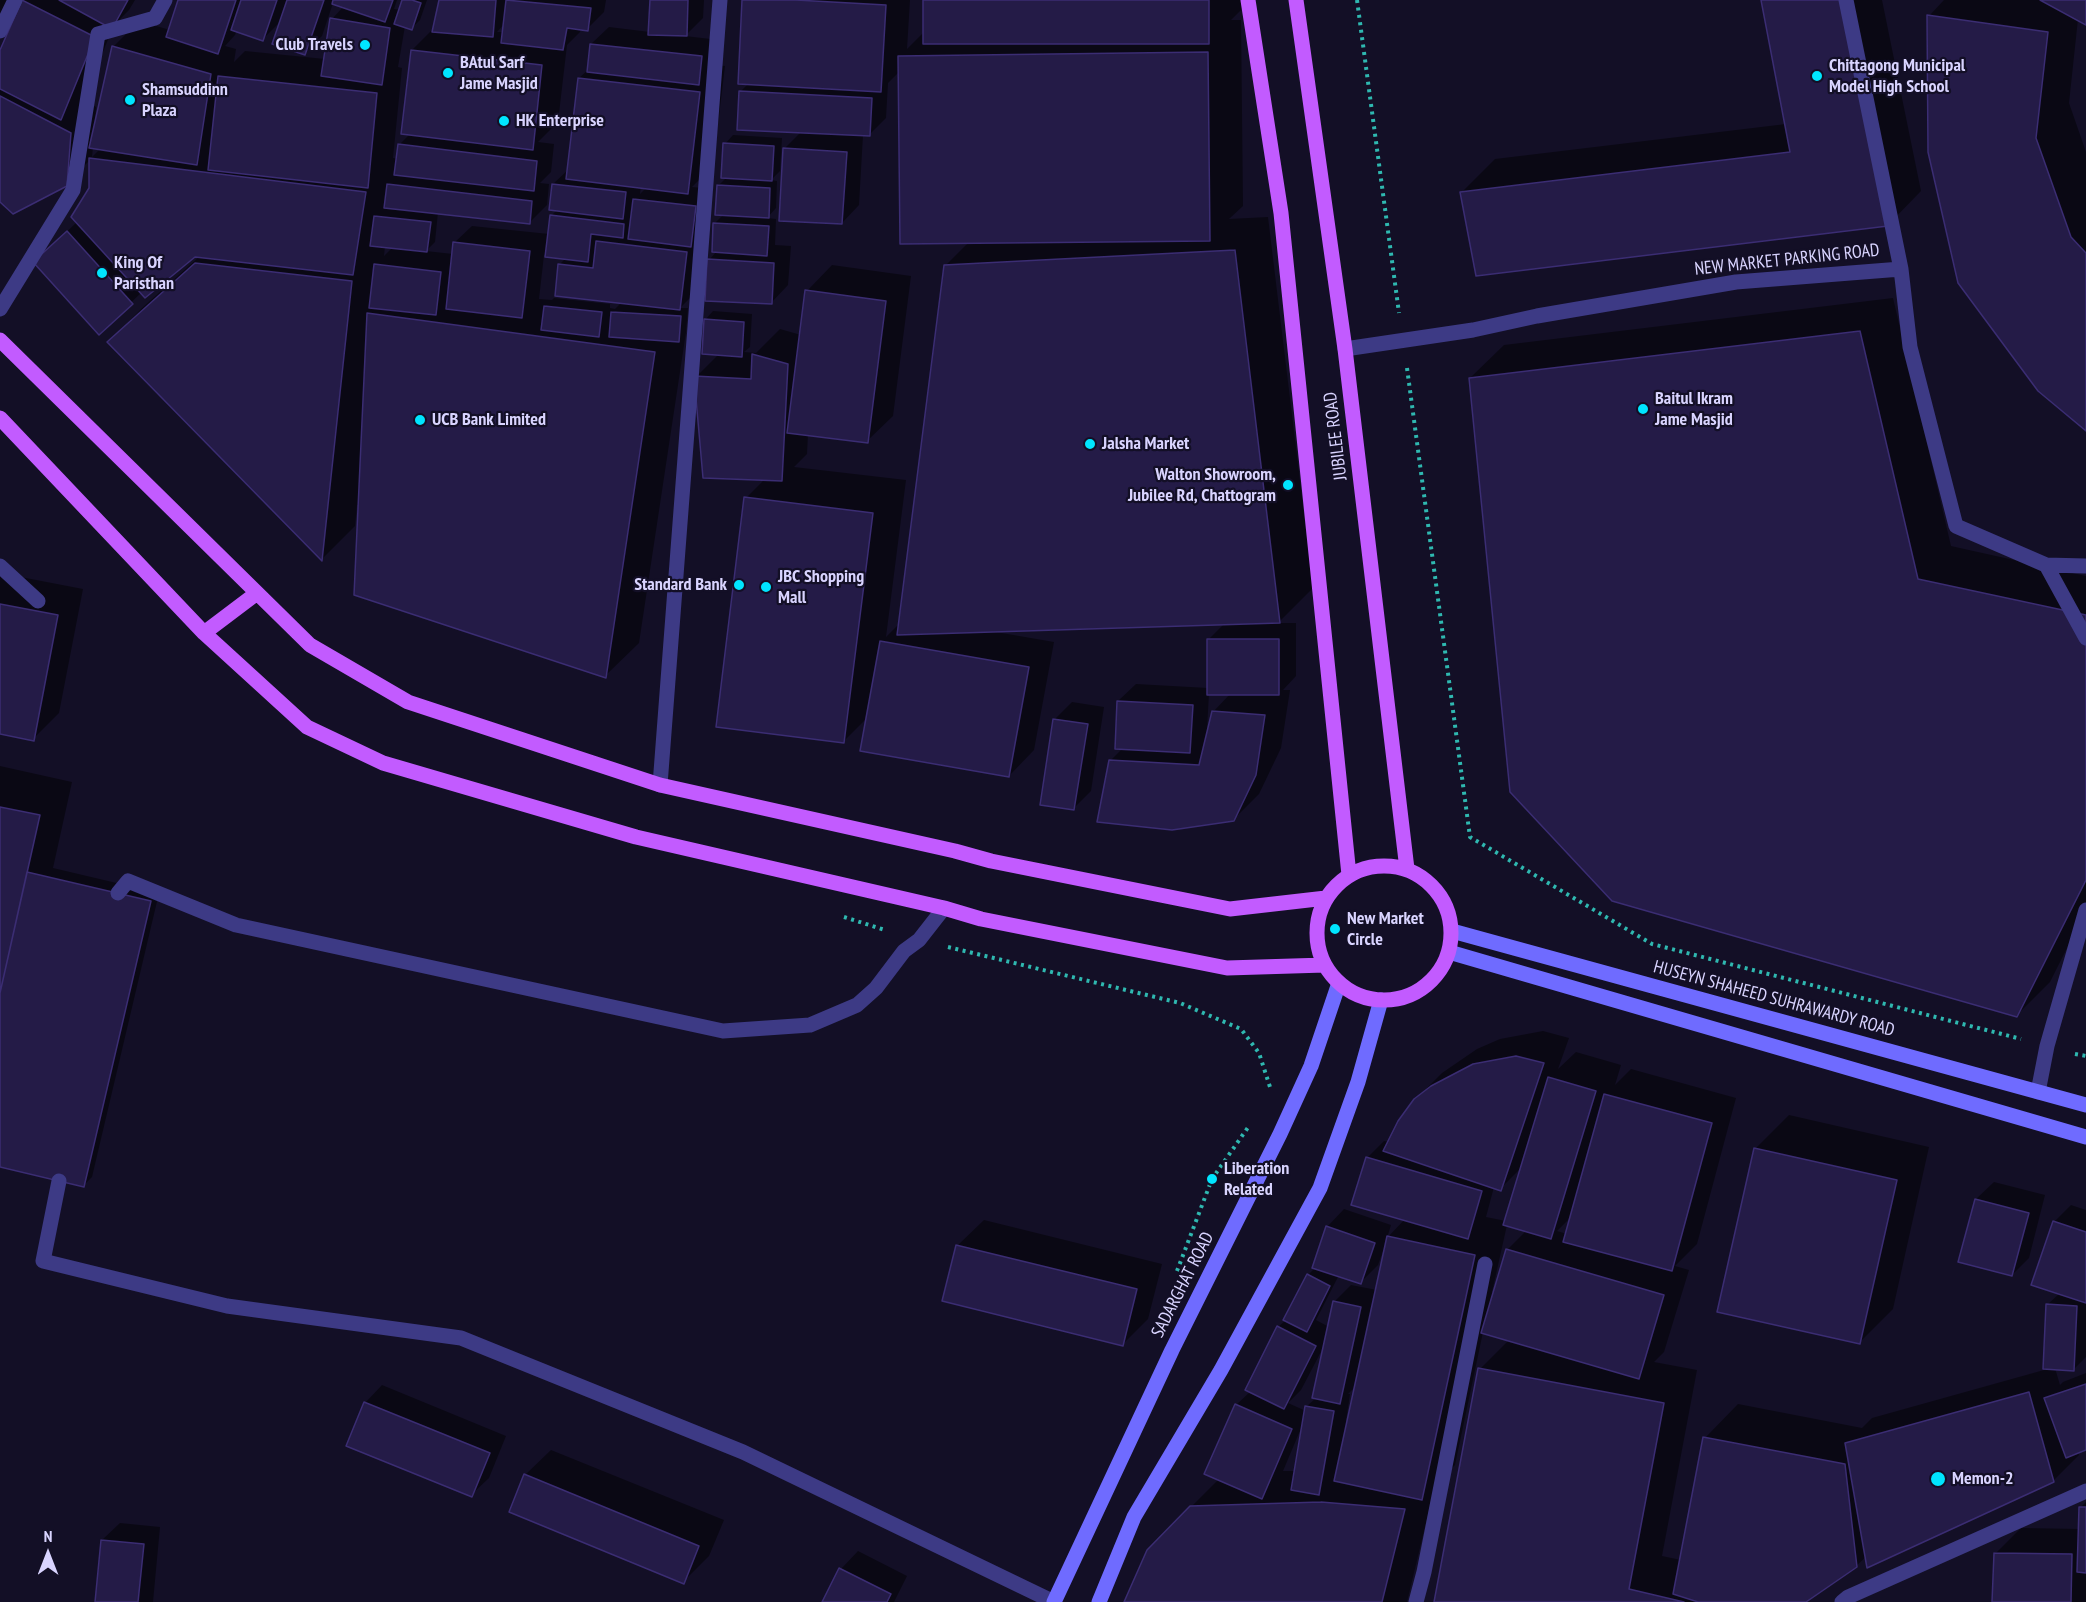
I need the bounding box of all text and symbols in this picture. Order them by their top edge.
place label: Club Travels [276,34,353,56]
marker: Club Travels [358,38,372,52]
place label: BAtul Sarf Jame Masjid [460,52,538,94]
place label: Chittagong Municipal Model High School [1829,55,1965,98]
marker: BAtul Sarf Jame Masjid [441,66,455,80]
marker: Chittagong Municipal Model High School [1810,69,1824,83]
place label: Shamsuddinn Plaza [142,79,228,122]
marker: Shamsuddinn Plaza [123,93,137,107]
place label: HK Enterprise [516,110,604,132]
marker: HK Enterprise [497,114,511,128]
street label: NEW MARKET PARKING ROAD [1694,240,1880,280]
place label: King Of Paristhan [114,252,174,294]
marker: King Of Paristhan [95,266,109,280]
place label: Baitul Ikram Jame Masjid [1655,388,1733,430]
street label: JUBILEE ROAD [1320,391,1352,481]
marker: Baitul Ikram Jame Masjid [1636,402,1650,416]
place label: UCB Bank Limited [432,409,546,431]
marker: UCB Bank Limited [413,413,427,427]
place label: Jalsha Market [1102,433,1189,455]
marker: Jalsha Market [1083,437,1097,451]
place label: Walton Showroom, Jubilee Rd, Chattogram [1128,464,1276,506]
marker: Walton Showroom, Jubilee Rd, Chattogram [1281,478,1295,492]
place label: JBC Shopping Mall [778,566,864,608]
place label: Standard Bank [634,574,727,596]
marker: Standard Bank [732,578,746,592]
marker: JBC Shopping Mall [759,580,773,594]
place label: New Market Circle [1347,908,1424,950]
marker: New Market Circle [1328,922,1342,936]
street label: HUSEYN SHAHEED SUHRAWARDY ROAD [1651,956,1897,1042]
place label: Liberation Related [1224,1158,1289,1200]
marker: Liberation Related [1205,1172,1219,1186]
street label: SADARGHAT ROAD [1147,1229,1219,1341]
place label: Memon-2 [1952,1468,2014,1490]
marker: Memon-2 [1929,1470,1947,1488]
north arrow [18,1524,78,1584]
text: N [44,1526,52,1546]

